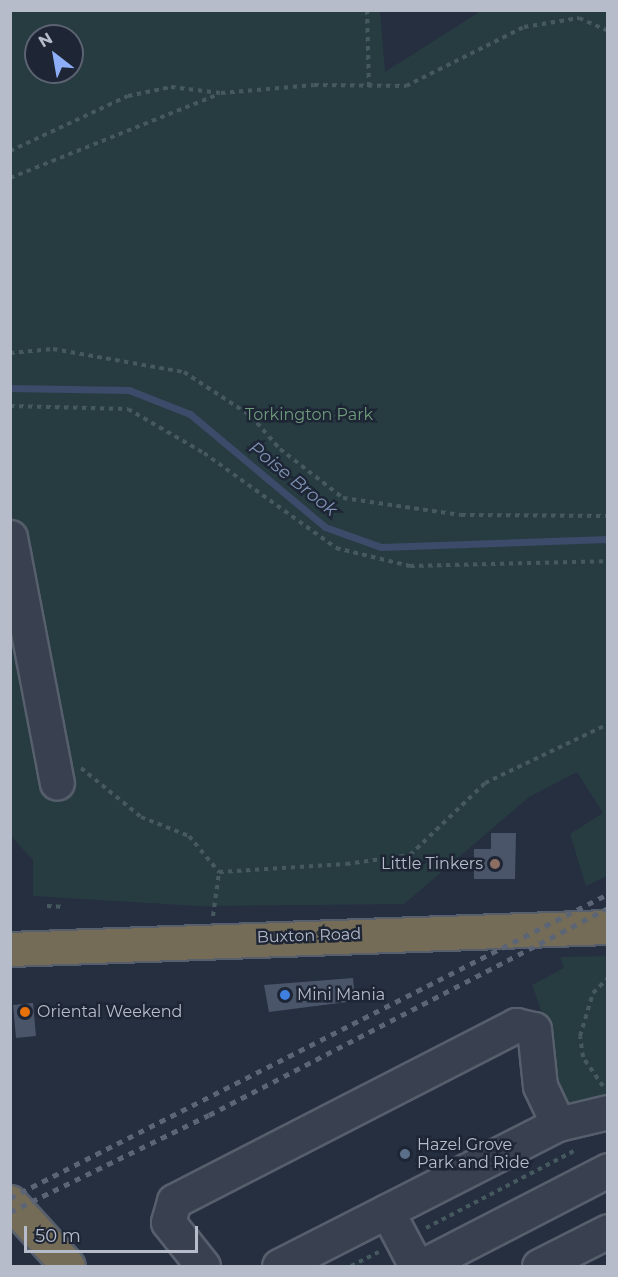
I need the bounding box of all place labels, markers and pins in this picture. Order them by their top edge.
place label: Little Tinkers [381,854,483,874]
marker: Little Tinkers [488,857,502,871]
place label: Mini Mania [297,985,385,1005]
marker: Mini Mania [278,988,292,1002]
place label: Oriental Weekend [37,1002,182,1022]
marker: Oriental Weekend [18,1005,32,1019]
place label: Hazel Grove Park and Ride [417,1135,529,1173]
marker: Hazel Grove Park and Ride [398,1147,412,1161]

